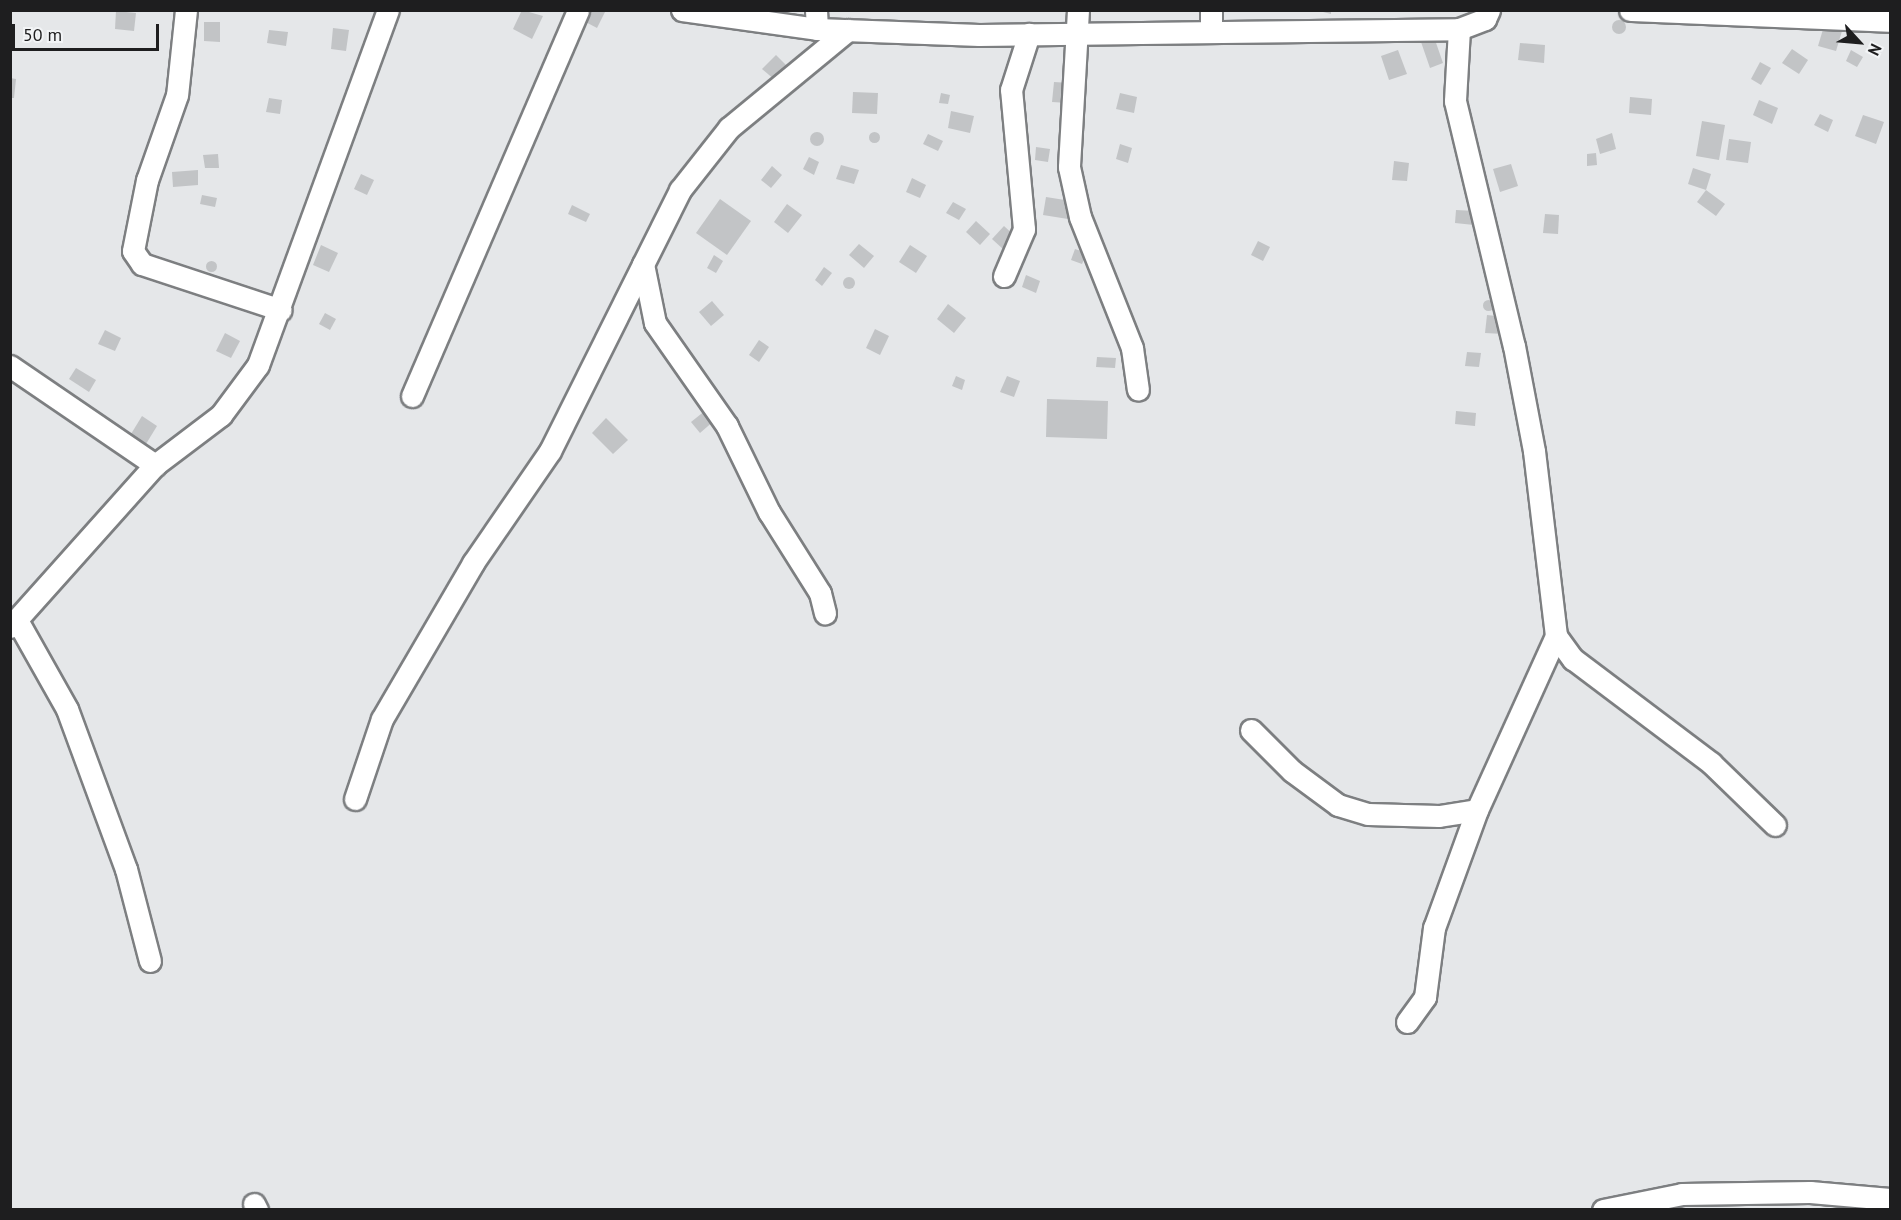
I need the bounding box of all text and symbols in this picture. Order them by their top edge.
scale bar [15,12,162,50]
north arrow [1829,12,1889,72]
text: 50 m [23,23,62,46]
text: N [1864,41,1886,59]

